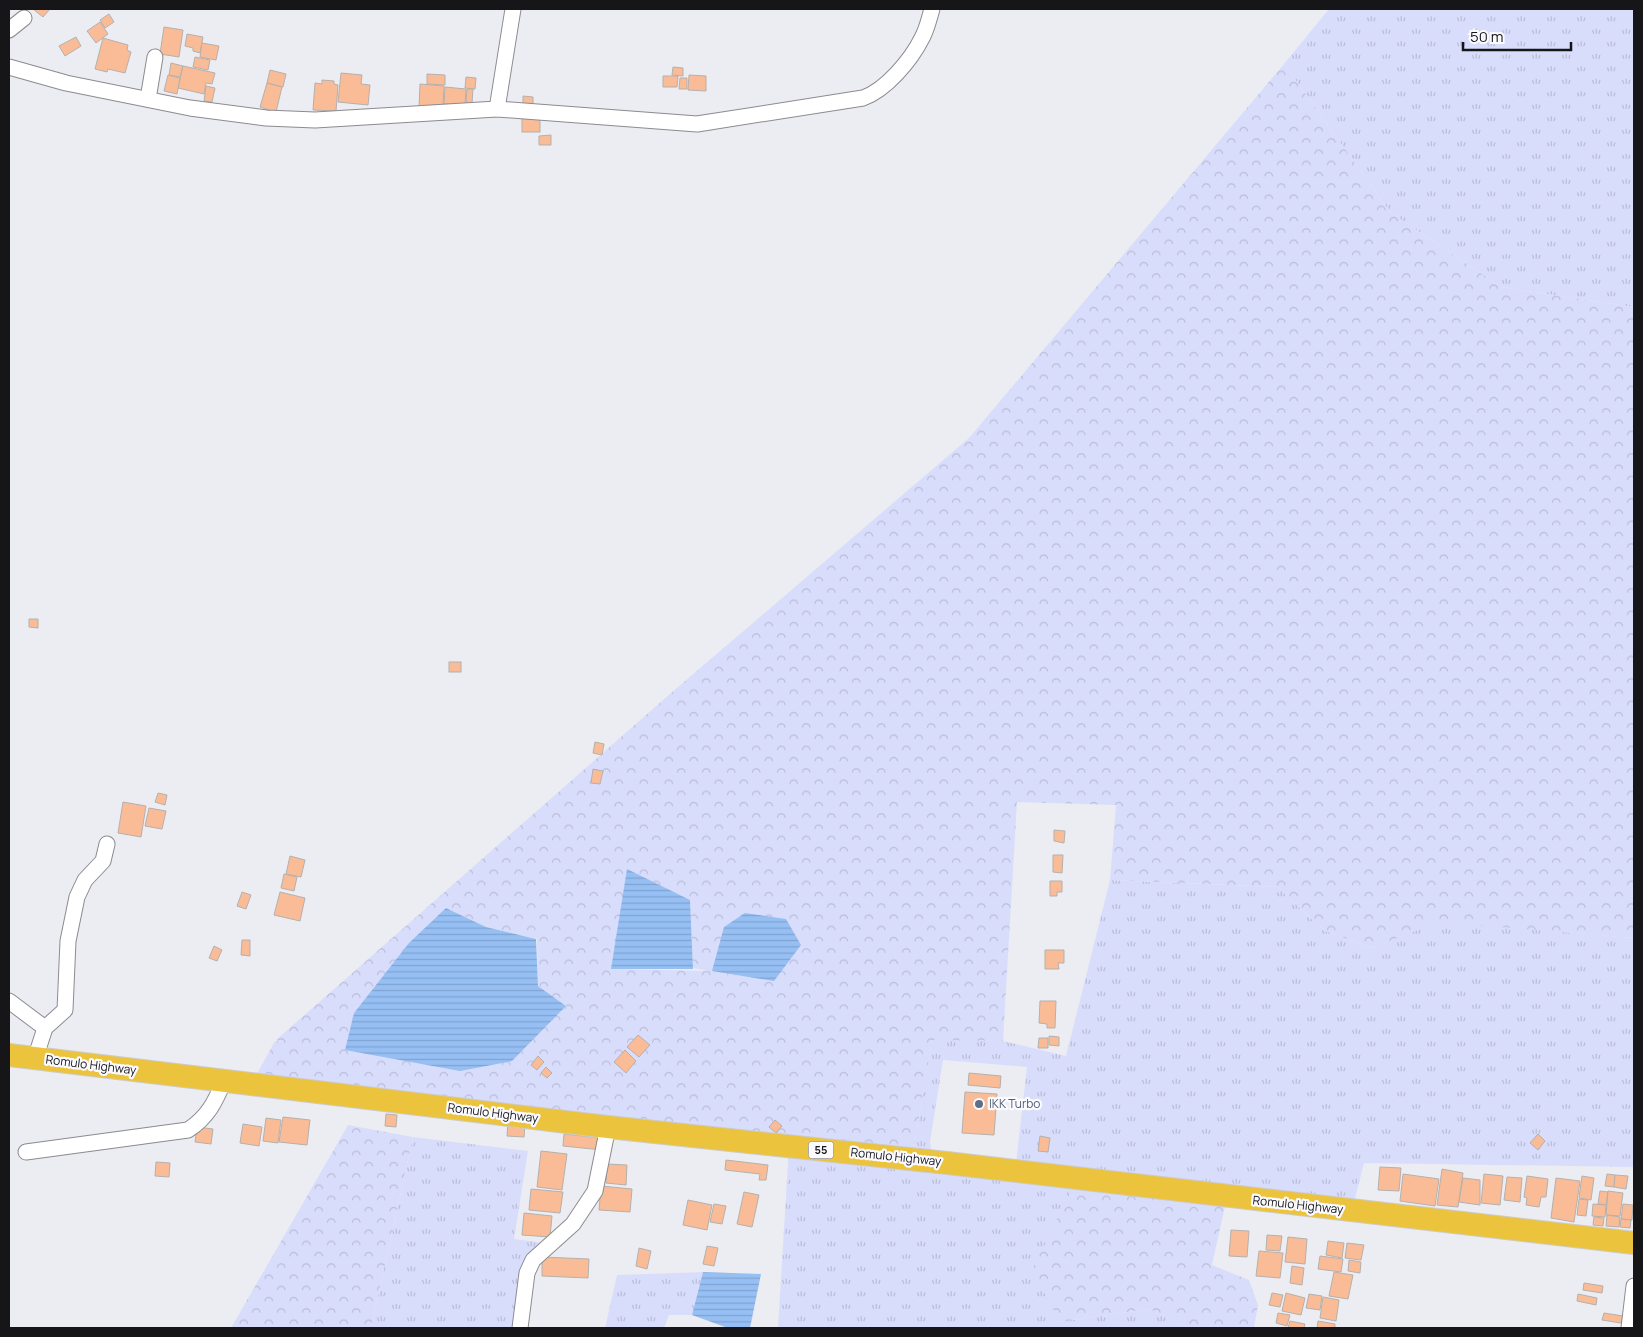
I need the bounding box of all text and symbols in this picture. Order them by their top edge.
scale bar [1463,20,1570,52]
text: 50 m [1470,26,1504,47]
street label: Romulo Highway [45,1051,138,1079]
place label: IKK Turbo [989,1095,1040,1112]
marker: IKK Turbo [973,1098,985,1110]
street label: Romulo Highway [447,1099,540,1127]
road number: 55 [808,1142,834,1158]
street label: Romulo Highway [850,1143,943,1170]
street label: Romulo Highway [1252,1191,1345,1218]

